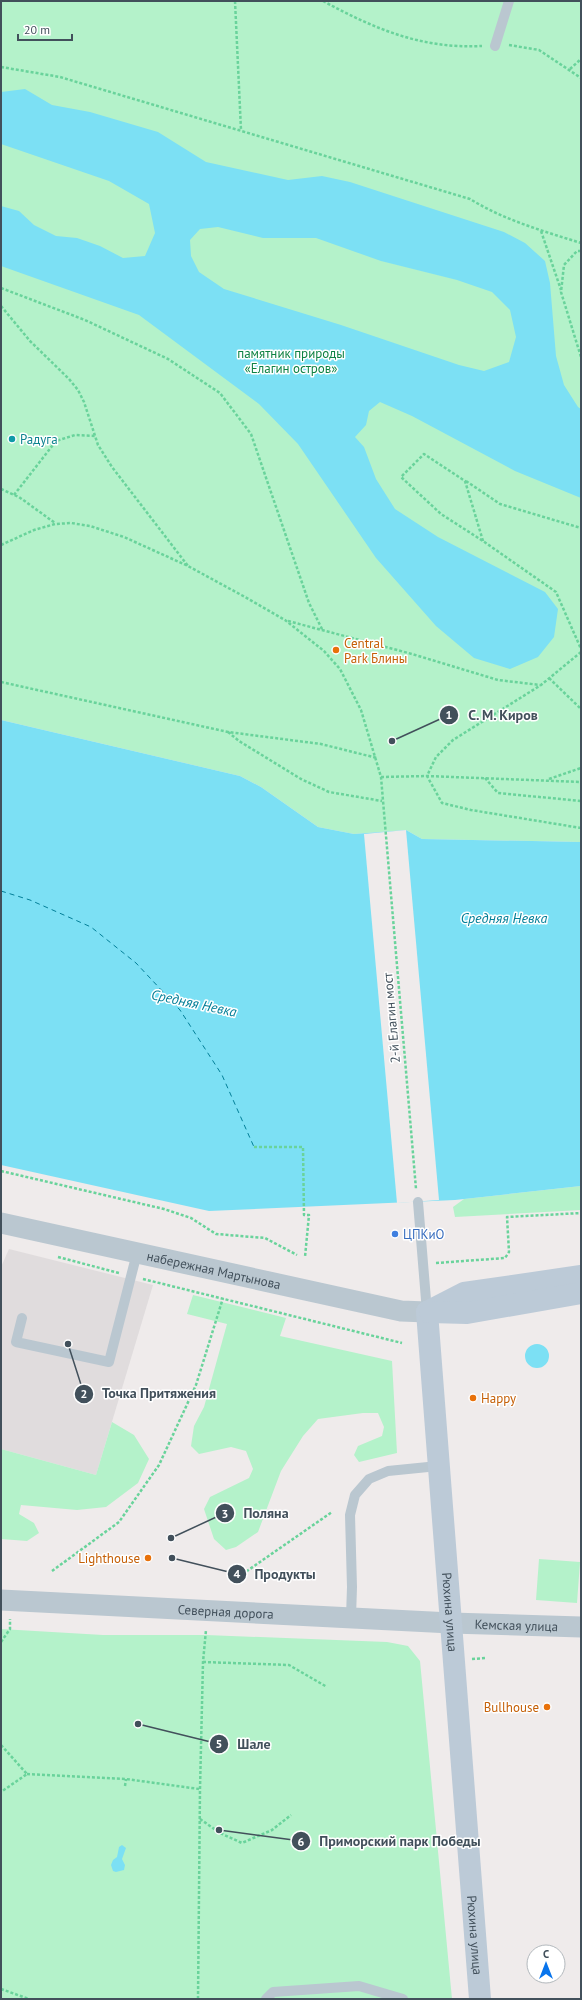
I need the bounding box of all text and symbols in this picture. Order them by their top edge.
scale bar [18,16,72,42]
text: 20 m [24,22,50,37]
park label: памятник природы «Елагин остров» [237,345,345,377]
place label: Радуга [20,431,58,448]
marker: Радуга [7,434,17,444]
place label: Central Park Блины [344,635,407,667]
marker: Central Park Блины [331,645,341,655]
callout: С. М. Киров [439,702,547,728]
text: С. М. Киров [468,706,538,724]
text: 1 [446,707,452,722]
water label: Средняя Невка [461,909,547,927]
street label: 2-й Елагин мост [379,971,404,1064]
water label: Средняя Невка [150,985,238,1021]
place label: ЦПКиО [403,1226,445,1243]
marker: ЦПКиО [390,1229,400,1239]
street label: набережная Мартынова [145,1247,282,1293]
callout: Точка Притяжения [74,1381,224,1407]
text: Точка Притяжения [102,1384,216,1402]
text: 2 [81,1386,87,1401]
place label: Happy [481,1390,516,1407]
marker: Happy [468,1393,478,1403]
callout: Поляна [215,1500,296,1526]
text: Поляна [243,1504,289,1522]
text: 3 [222,1506,228,1521]
place label: Lighthouse [78,1550,140,1567]
marker: Lighthouse [143,1553,153,1563]
callout: Продукты [227,1561,324,1587]
text: Продукты [254,1565,316,1583]
text: 4 [234,1566,241,1581]
street label: Рюхина улица [438,1572,461,1653]
street label: Северная дорога [177,1601,274,1623]
street label: Кемская улица [474,1616,558,1635]
place label: Bullhouse [484,1699,539,1716]
marker: Bullhouse [542,1702,552,1712]
callout: Шале [209,1731,278,1757]
text: Шале [237,1735,271,1753]
text: 5 [216,1736,222,1751]
callout: Приморский парк Победы [291,1828,488,1854]
text: Приморский парк Победы [319,1832,481,1850]
text: 6 [298,1834,305,1849]
street label: Рюхина улица [463,1895,486,1976]
north arrow [526,1944,566,1984]
text: С [543,1947,549,1961]

